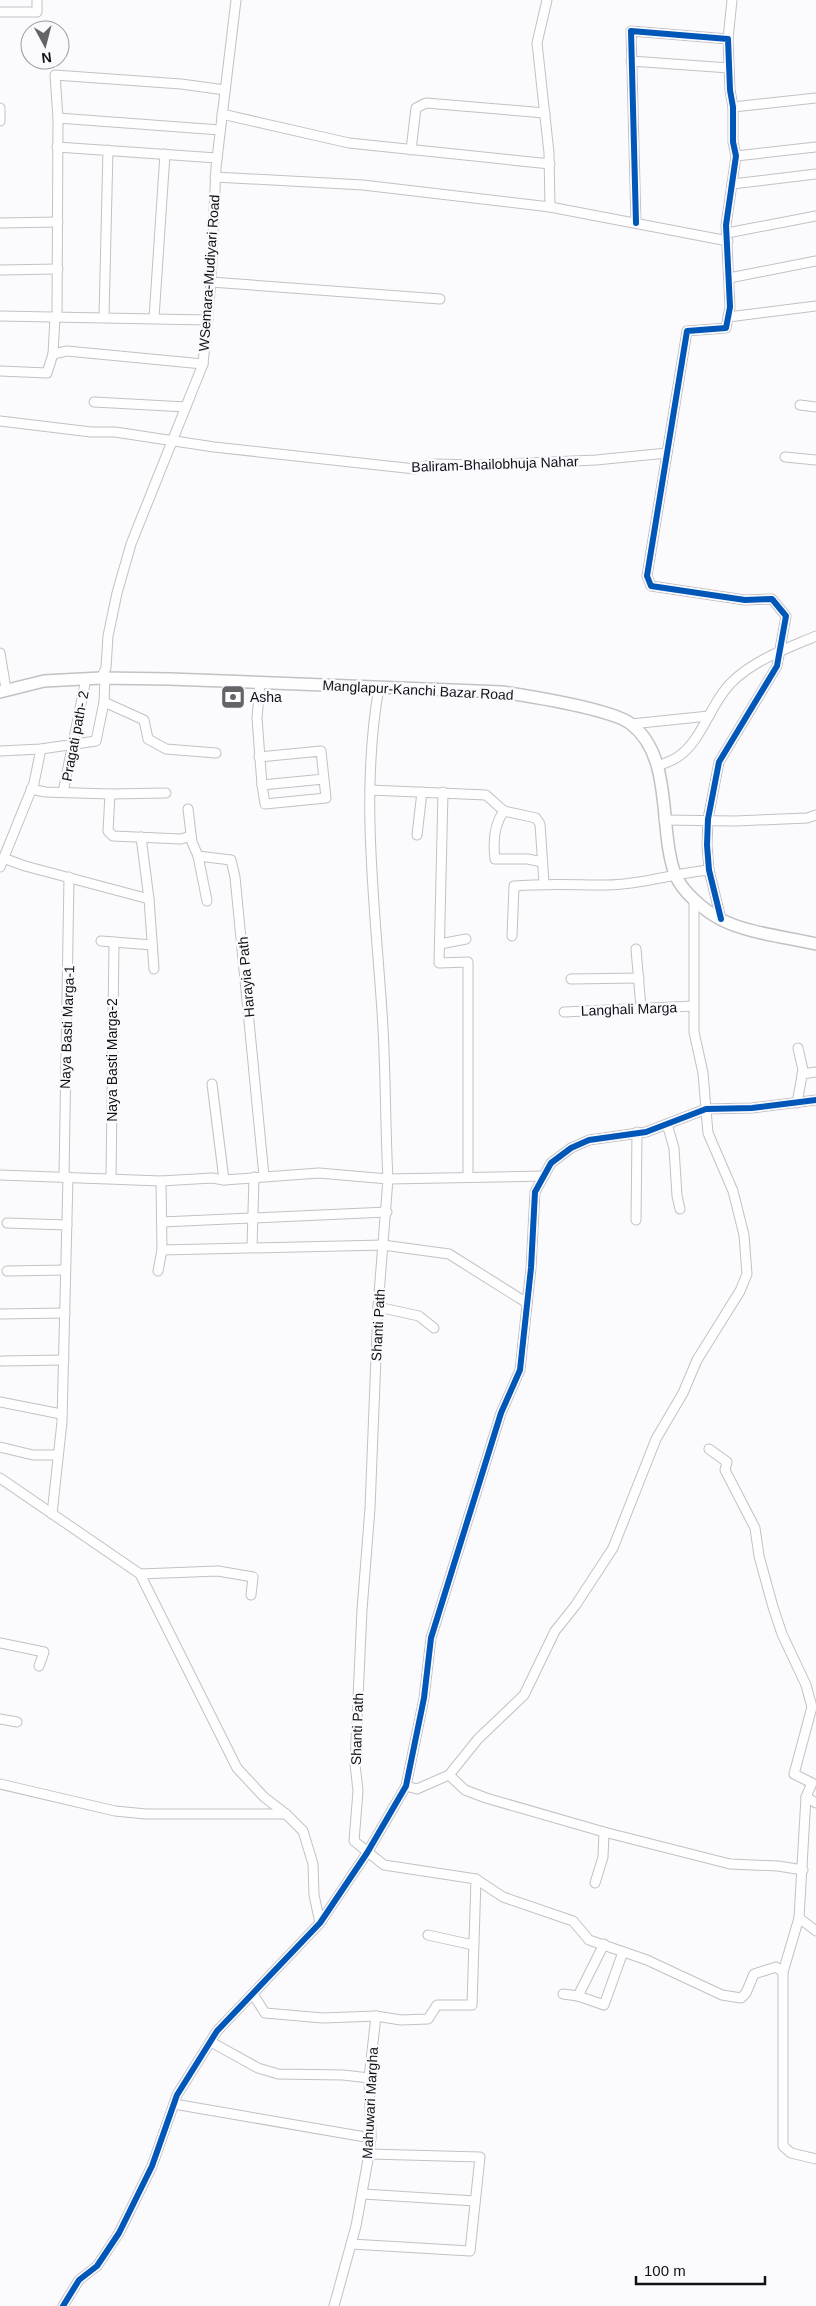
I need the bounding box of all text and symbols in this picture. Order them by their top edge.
north arrow [20,20,70,70]
text: N [41,49,53,66]
street label: WSemara-Mudiyari Road [196,194,222,352]
street label: Baliram-Bhailobhuja Nahar [411,453,579,475]
street label: Manglapur-Kanchi Bazar Road [322,677,514,703]
bank icon: Asha [220,684,246,710]
street label: Pragati path- 2 [58,689,92,783]
place label: Asha [250,689,282,705]
street label: Harayia Path [235,936,257,1018]
street label: Naya Basti Marga-1 [57,965,77,1089]
street label: Naya Basti Marga-2 [104,998,120,1122]
street label: Langhali Marga [580,999,678,1019]
street label: Shanti Path [368,1288,388,1362]
street label: Shanti Path [348,1693,366,1765]
street label: Mahuwari Margha [359,2046,381,2159]
scale bar [636,2254,765,2286]
text: 100 m [644,2262,686,2279]

